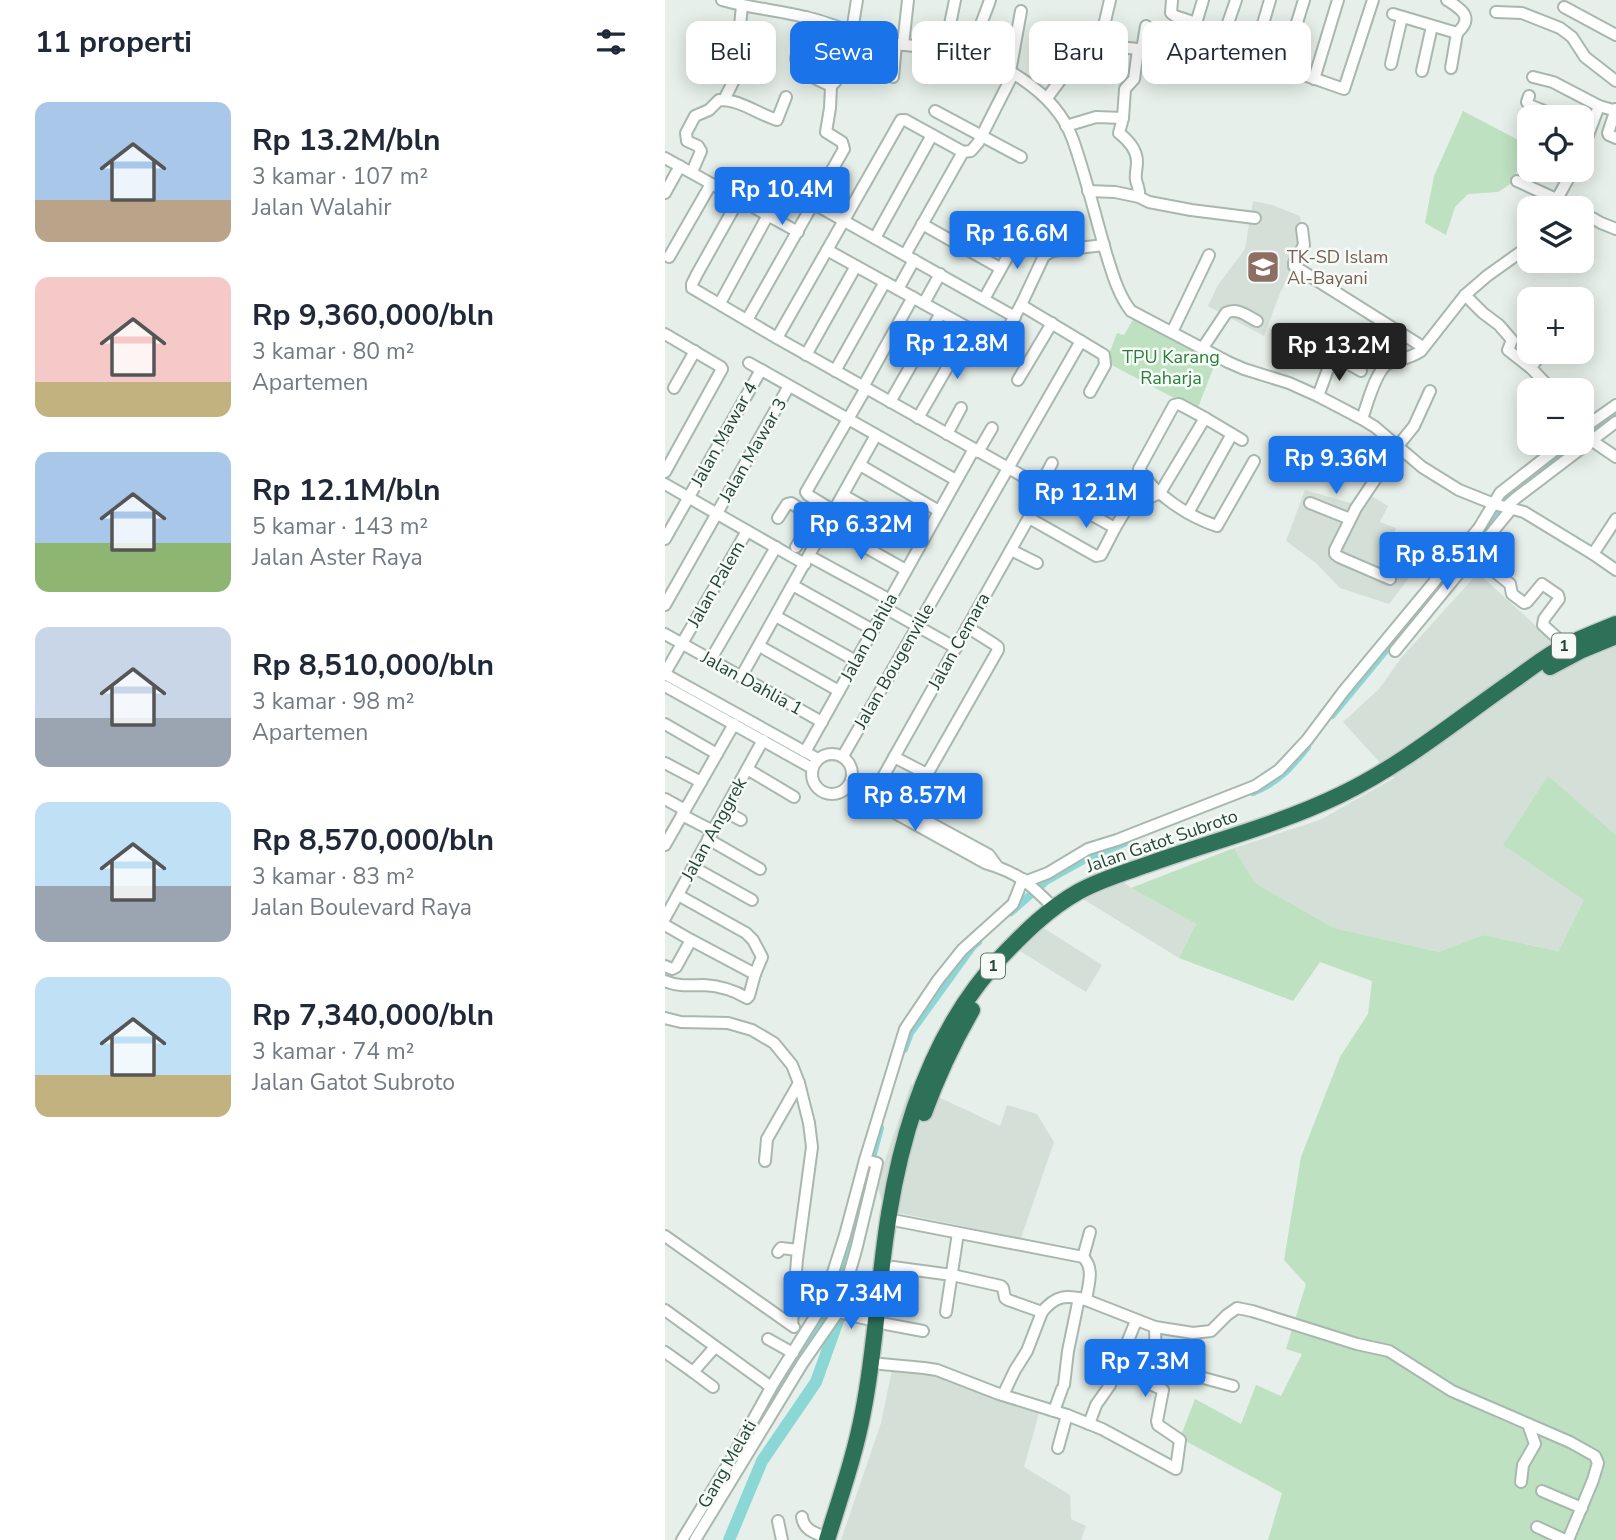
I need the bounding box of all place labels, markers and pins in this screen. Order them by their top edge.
pin: Rp 10.4M [710,168,854,227]
pin: Rp 16.6M [945,212,1089,271]
place label: TK-SD Islam Al-Bayani [1287,245,1388,290]
school or university icon: TK-SD Islam Al-Bayani [1244,248,1282,286]
pin: Rp 12.8M [885,322,1029,381]
pin: Rp 13.2M [1267,324,1411,383]
pin: Rp 9.36M [1264,436,1408,496]
pin: Rp 12.1M [1014,470,1158,530]
pin: Rp 6.32M [789,503,933,562]
pin: Rp 8.51M [1375,532,1519,592]
pin: Rp 8.57M [843,774,987,833]
pin: Rp 7.34M [779,1272,923,1331]
pin: Rp 7.3M [1080,1340,1210,1399]

